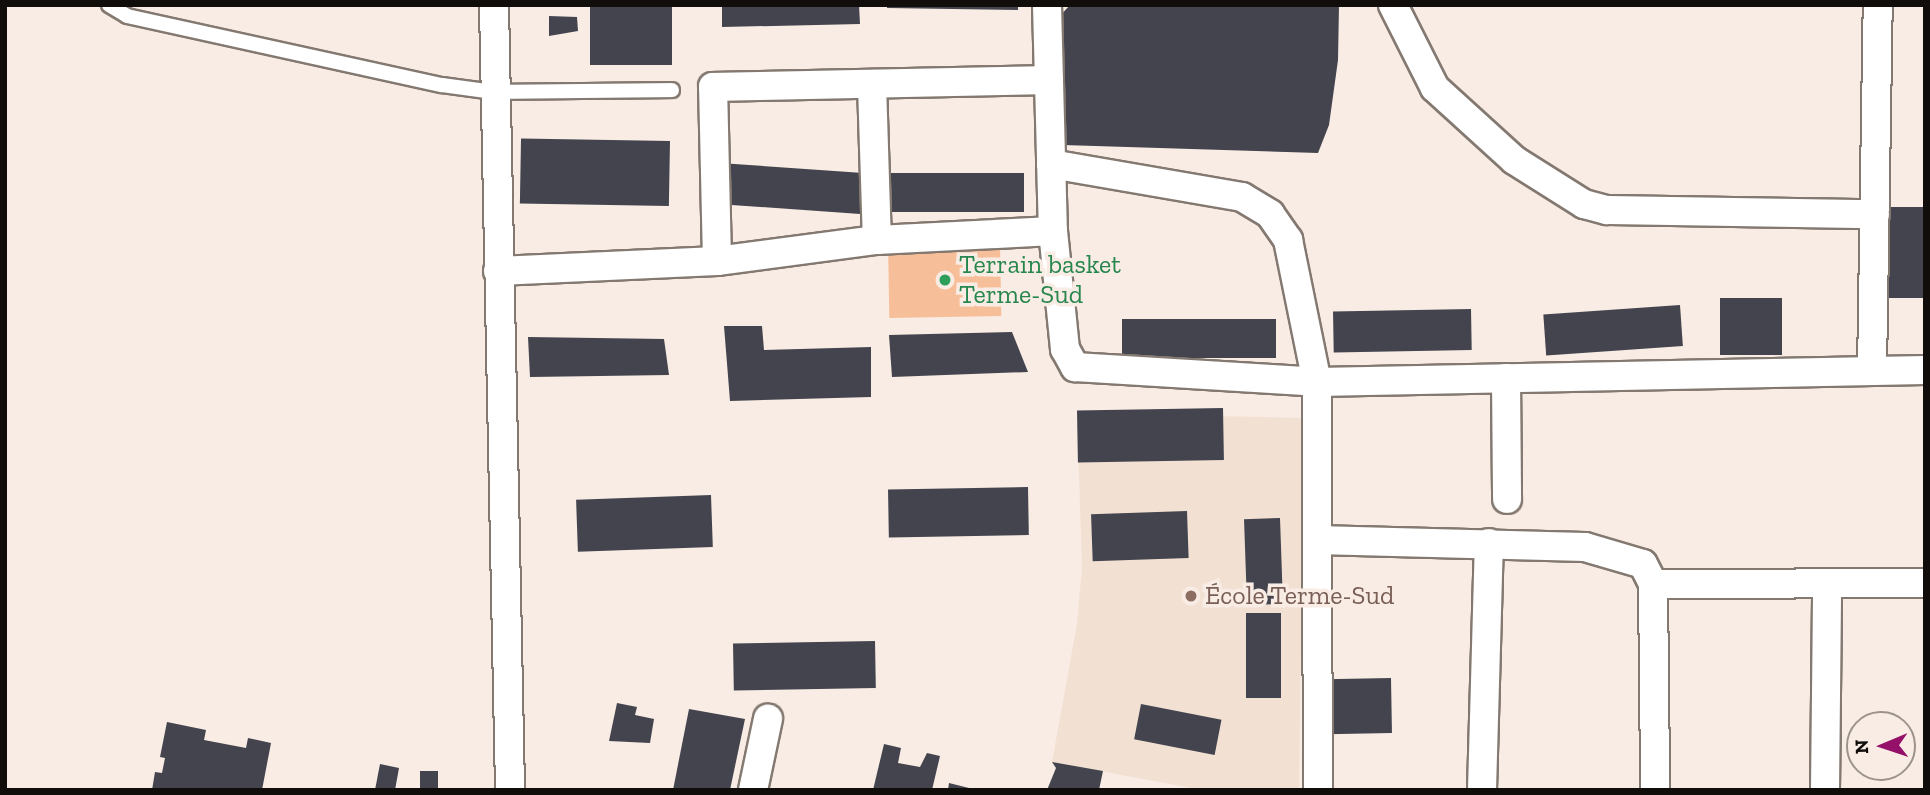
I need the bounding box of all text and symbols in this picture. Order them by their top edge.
place label: Terrain basket Terme-Sud [959,249,1121,310]
marker: Terrain basket Terme-Sud [937,272,953,288]
place label: École Terme-Sud [1205,580,1395,612]
marker: École Terme-Sud [1183,588,1199,604]
north arrow [1846,711,1916,781]
text: N [1850,739,1873,754]

